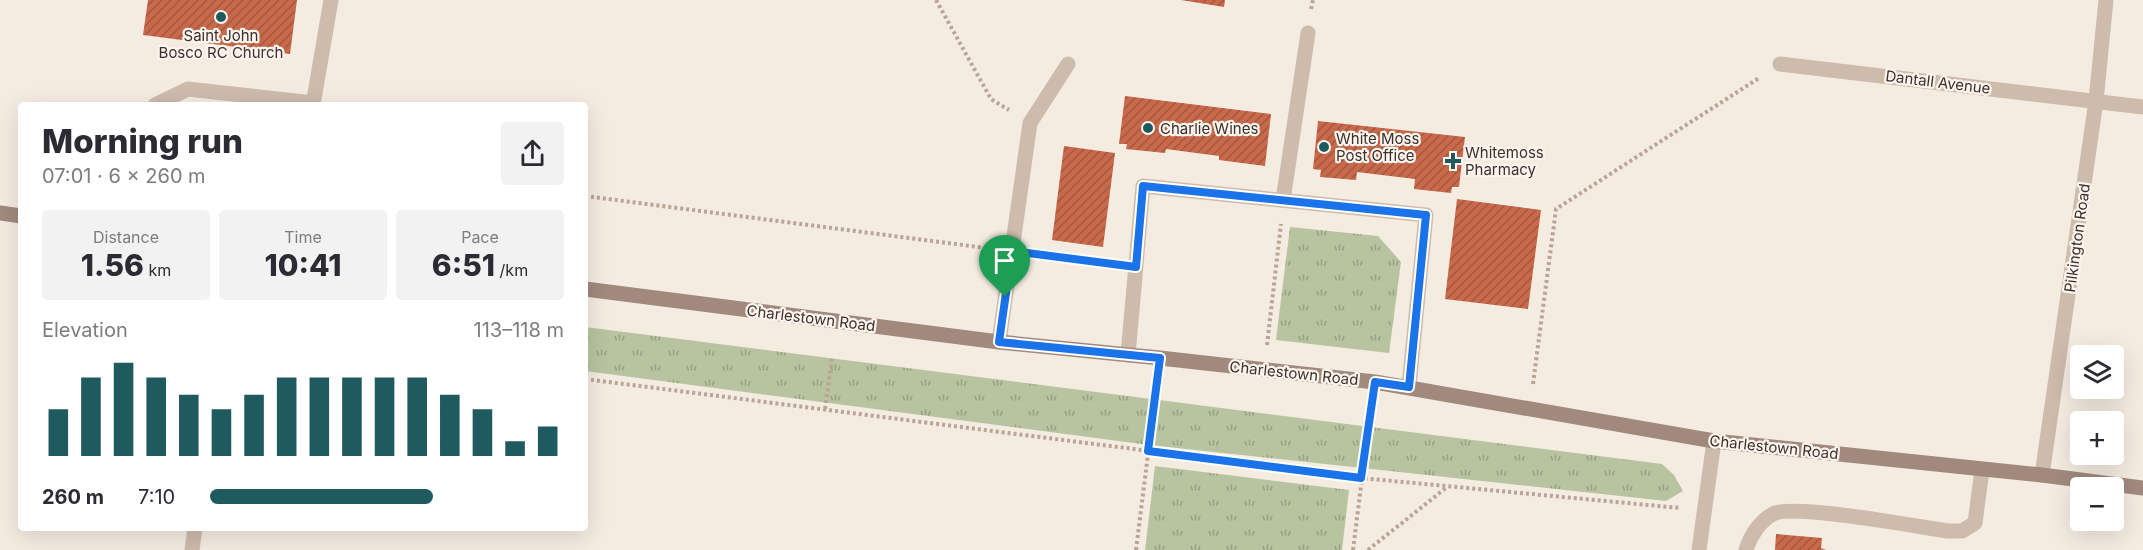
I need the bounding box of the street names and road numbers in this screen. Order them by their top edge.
street label: Dantall Avenue [1884,66,1992,98]
street label: Pilkington Road [2060,182,2094,294]
street label: Charlestown Road [746,301,876,335]
street label: Charlestown Road [1229,357,1359,389]
street label: Charlestown Road [1709,431,1839,463]

